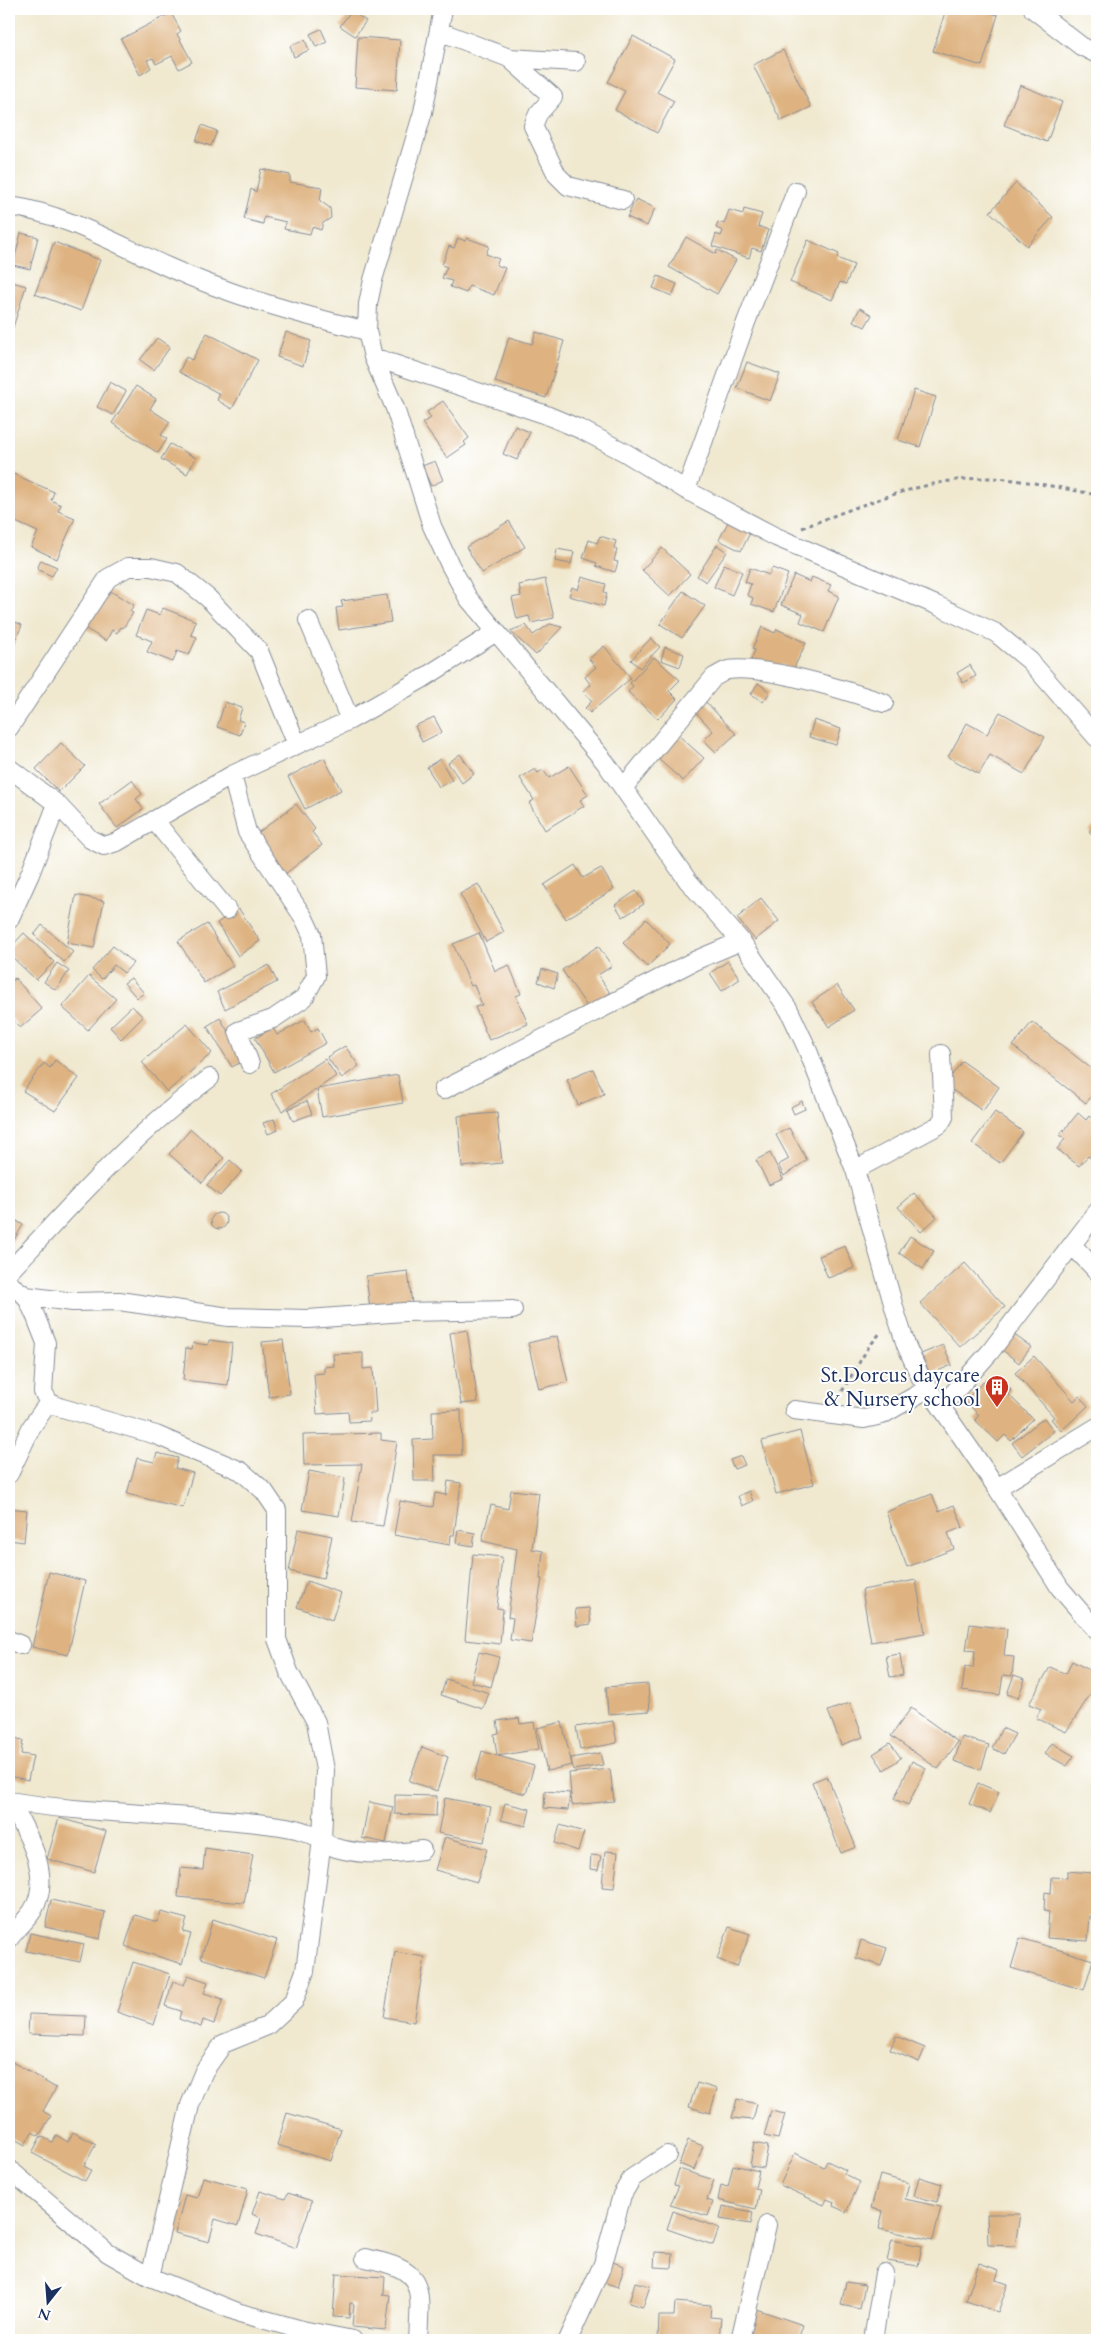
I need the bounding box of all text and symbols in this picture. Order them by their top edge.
place label: St.Dorcus daycare & Nursery school [820,1361,980,1414]
building icon: St.Dorcus daycare & Nursery school [984,1374,1010,1408]
north arrow [22,2276,72,2326]
text: N [36,2303,53,2325]

